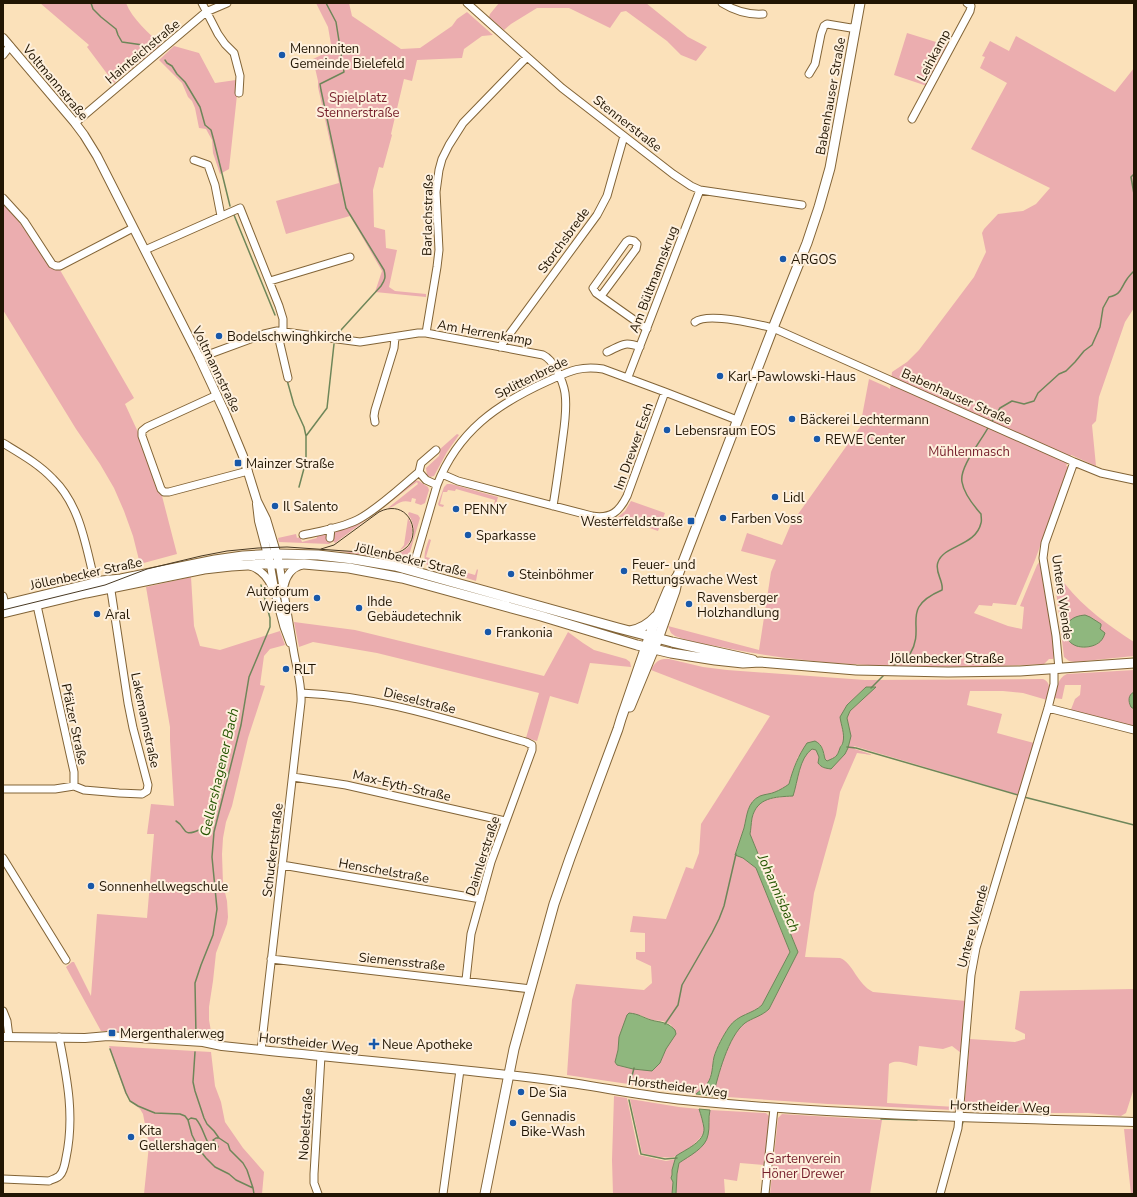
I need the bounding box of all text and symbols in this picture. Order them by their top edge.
street label: Hainteichstraße [102,15,184,88]
street label: Leihkamp [913,26,955,85]
street label: Babenhauser Straße [812,36,850,156]
street label: Voltmannstraße [18,40,92,124]
place label: Mennoniten Gemeinde Bielefeld [290,40,404,73]
marker: Mennoniten Gemeinde Bielefeld [277,50,287,60]
park label: Spielplatz Stennerstraße [317,89,399,122]
street label: Stennerstraße [589,91,666,156]
street label: Barlachstraße [418,174,438,256]
street label: Storchsbrede [534,204,594,277]
street label: Am Bültmannskrug [625,223,683,336]
place label: ARGOS [791,251,837,269]
marker: ARGOS [778,254,788,264]
street label: Am Herrenkamp [436,316,534,350]
street label: Voltmannstraße [187,323,245,416]
place label: Bodelschwinghkirche [227,328,352,346]
marker: Bodelschwinghkirche [214,331,224,341]
street label: Splittenbrede [492,352,571,403]
street label: Babenhauser Straße [898,364,1015,429]
place label: Karl-Pawlowski-Haus [728,368,856,386]
marker: Karl-Pawlowski-Haus [715,371,725,381]
street label: Im Drewer Esch [610,400,658,493]
place label: Bäckerei Lechtermann [800,411,929,429]
marker: Bäckerei Lechtermann [787,414,797,424]
place label: Lebensraum EOS [675,422,776,440]
marker: Lebensraum EOS [662,425,672,435]
place label: REWE Center [825,431,905,449]
marker: REWE Center [812,434,822,444]
park label: Mühlenmasch [928,443,1010,461]
place label: Mainzer Straße [246,455,334,473]
marker: Mainzer Straße [233,458,243,468]
place label: Lidl [783,489,805,507]
marker: Lidl [770,492,780,502]
place label: Il Salento [283,498,338,516]
marker: Il Salento [270,501,280,511]
place label: PENNY [464,501,507,519]
marker: PENNY [451,504,461,514]
place label: Farben Voss [731,510,803,528]
place label: Westerfeldstraße [580,513,683,531]
marker: Farben Voss [718,513,728,523]
marker: Westerfeldstraße [686,516,696,526]
place label: Sparkasse [476,527,536,545]
marker: Sparkasse [463,530,473,540]
street label: Jöllenbecker Straße [352,538,468,582]
street label: Jöllenbecker Straße [28,553,144,595]
street label: Untere Wende [1047,554,1077,641]
place label: Feuer- und Rettungswache West [632,556,758,589]
place label: Steinböhmer [519,566,594,584]
marker: Feuer- und Rettungswache West [619,566,629,576]
marker: Steinböhmer [506,569,516,579]
place label: Autoforum Wiegers [246,583,309,616]
place label: Ravensberger Holzhandlung [697,589,779,622]
marker: Autoforum Wiegers [312,593,322,603]
place label: Ihde Gebäudetechnik [367,593,462,626]
marker: Ravensberger Holzhandlung [684,599,694,609]
marker: Ihde Gebäudetechnik [354,603,364,613]
place label: Aral [105,606,130,624]
marker: Aral [92,609,102,619]
place label: Frankonia [496,624,553,642]
marker: Frankonia [483,627,493,637]
street label: Jöllenbecker Straße [889,650,1004,668]
place label: RLT [294,661,316,679]
marker: RLT [281,664,291,674]
street label: Lakemannstraße [126,671,164,770]
street label: Pfälzer Straße [57,682,91,767]
street label: Dieselstraße [382,683,458,719]
water label: Gellershagener Bach [195,706,244,838]
street label: Max-Eyth-Straße [351,766,453,806]
street label: Schuckertstraße [258,802,288,898]
street label: Daimlerstraße [462,814,504,899]
water label: Johannisbach [752,850,804,935]
street label: Henschelstraße [337,854,431,888]
place label: Sonnenhellwegschule [99,878,228,896]
marker: Sonnenhellwegschule [86,881,96,891]
street label: Untere Wende [953,883,993,970]
street label: Siemensstraße [358,949,446,975]
place label: Mergenthalerweg [120,1025,224,1043]
marker: Mergenthalerweg [107,1028,117,1038]
street label: Horstheider Weg [258,1029,360,1057]
place label: Neue Apotheke [382,1036,472,1054]
marker: Neue Apotheke [369,1039,379,1049]
street label: Horstheider Weg [627,1072,729,1102]
place label: De Sia [529,1084,567,1102]
street label: Nobelstraße [294,1087,318,1161]
marker: De Sia [516,1087,526,1097]
street label: Horstheider Weg [950,1096,1050,1118]
place label: Gennadis Bike-Wash [521,1108,585,1141]
marker: Gennadis Bike-Wash [508,1118,518,1128]
place label: Kita Gellershagen [139,1122,217,1155]
marker: Kita Gellershagen [126,1132,136,1142]
park label: Gartenverein Höner Drewer [762,1150,845,1183]

